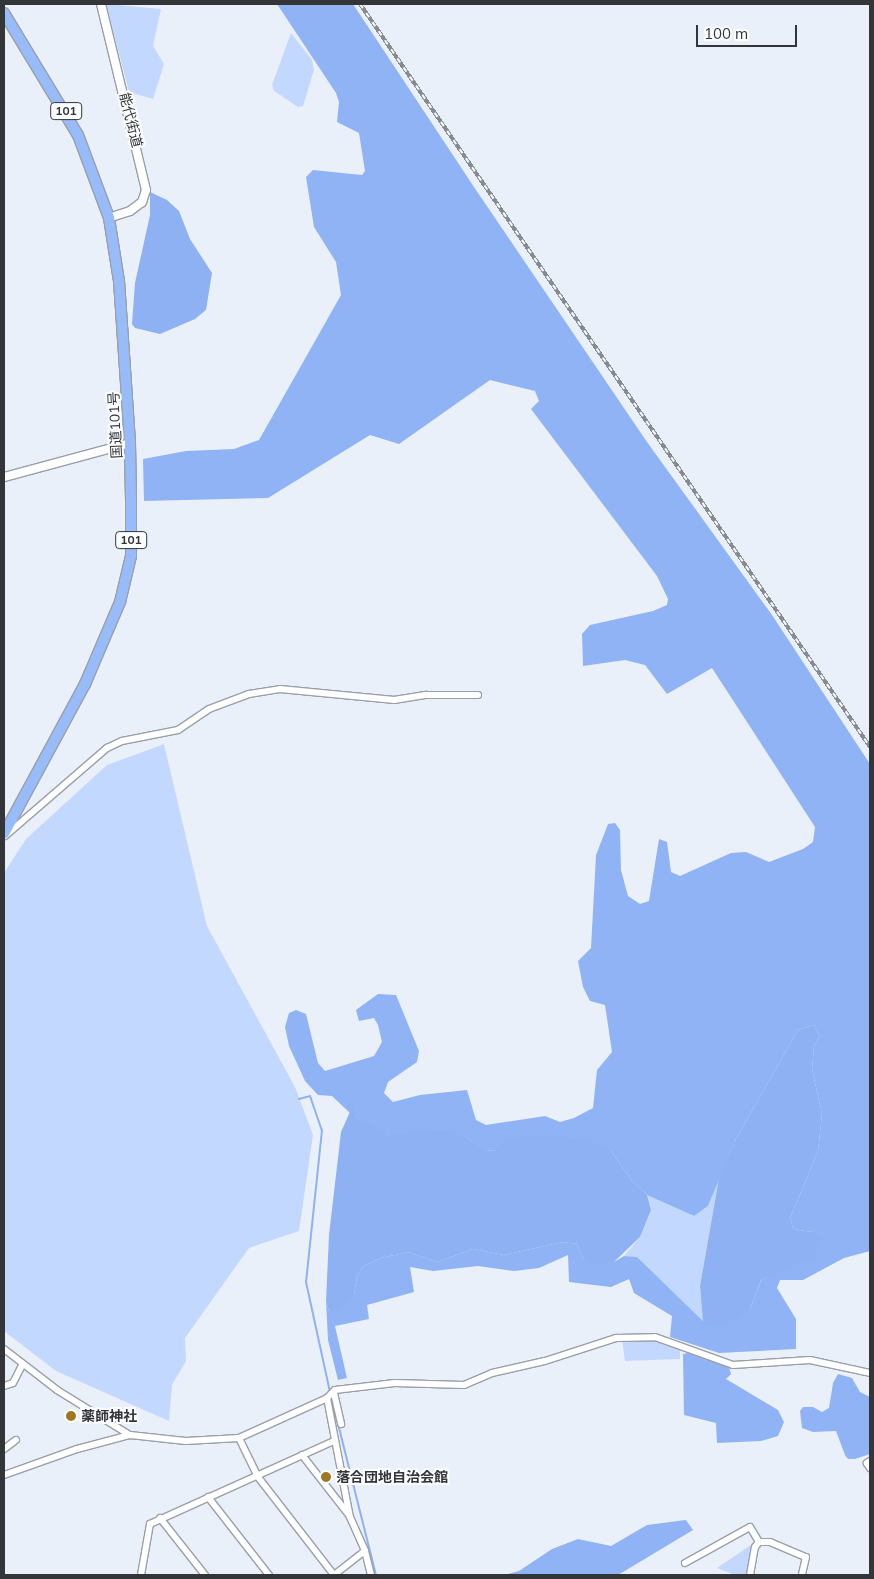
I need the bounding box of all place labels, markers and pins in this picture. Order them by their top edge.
place label: 薬師神社 [81,1408,137,1424]
marker: 薬師神社 [65,1410,77,1422]
place label: 落合団地自治会館 [336,1469,448,1485]
marker: 落合団地自治会館 [320,1471,332,1483]

